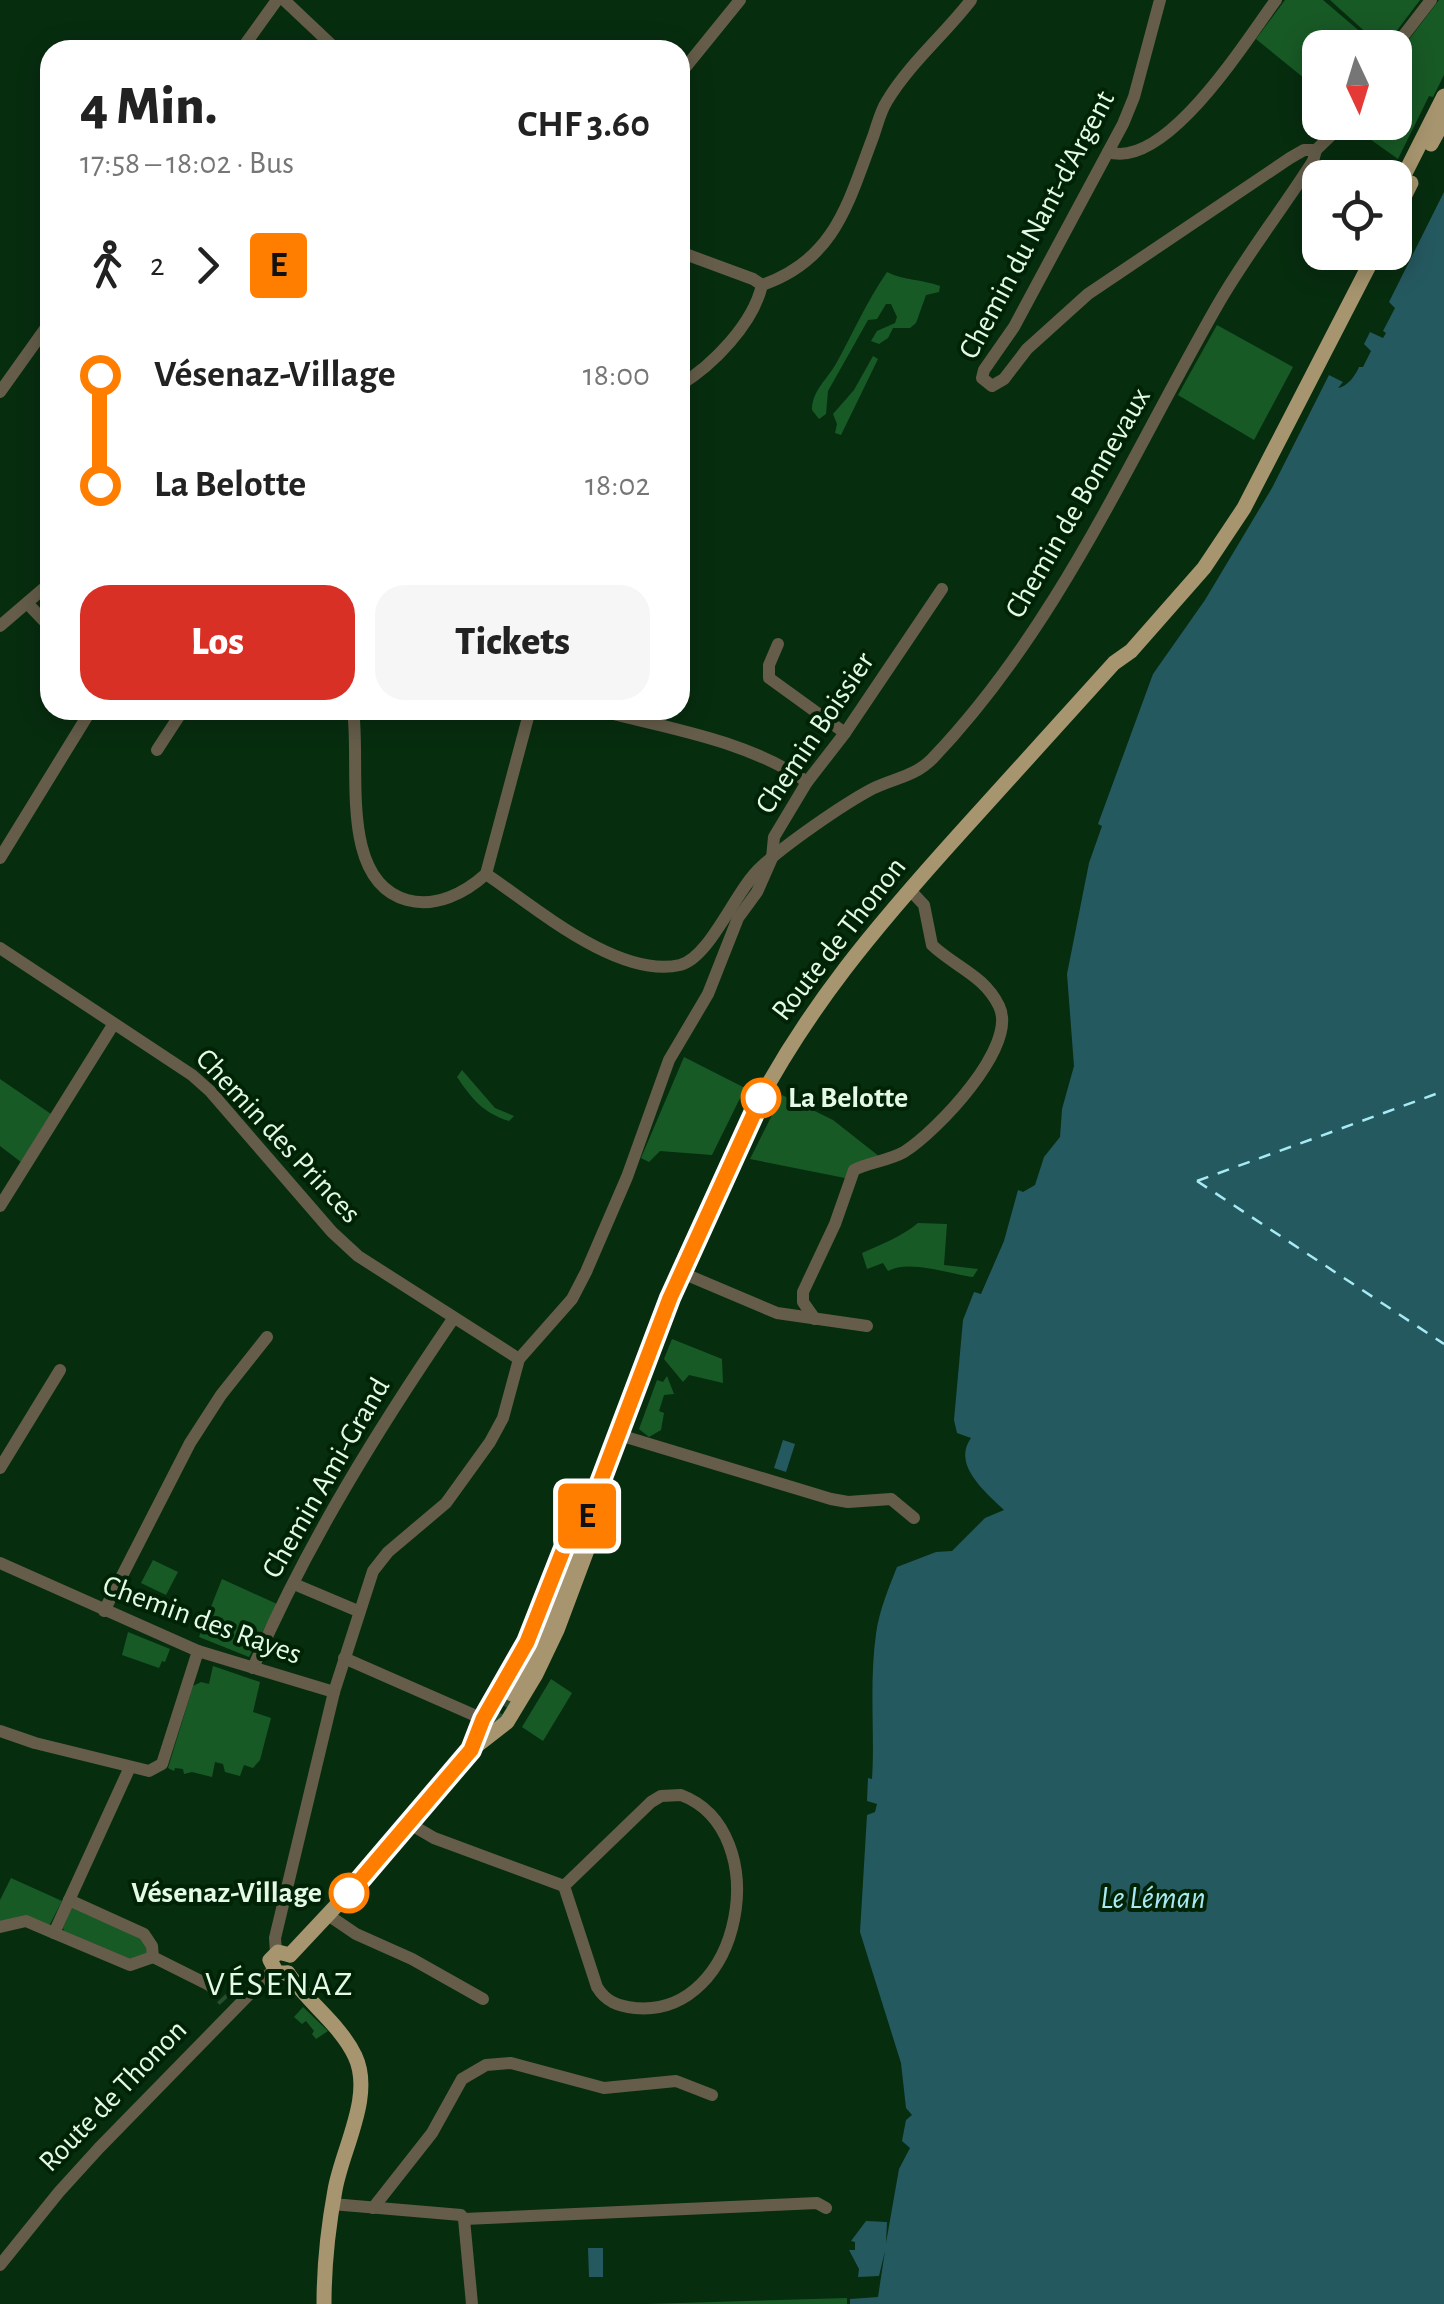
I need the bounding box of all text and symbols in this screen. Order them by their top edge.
north arrow [1302,30,1412,140]
map controls [1302,30,1412,270]
text: 4 Min. [80,79,217,134]
street label: Chemin du Nant-d'Argent [954,86,1121,364]
text: CHF 3.60 [518,106,650,144]
text: 17:58 – 18:02 · Bus [80,147,294,179]
button: locate [1302,160,1412,270]
icon: walk [80,238,135,293]
icon: forward [180,238,235,293]
text: E [270,248,287,283]
text: 2 [150,249,165,281]
text: Vésenaz-Village [154,356,396,394]
text: 18:00 [583,359,650,391]
street label: Chemin de Bonnevaux [1000,383,1156,623]
text: La Belotte [154,466,306,504]
text: 18:02 [585,469,650,501]
button: Los [80,585,355,700]
button: Tickets [375,585,650,700]
street label: Chemin Boissier [750,647,880,819]
street label: Route de Thonon [766,852,912,1026]
street label: Chemin des Princes [190,1043,366,1229]
marker: La Belotte [742,1079,780,1117]
place label: La Belotte [788,1083,908,1113]
street label: Chemin Ami-Grand [257,1373,395,1583]
line badge: E [554,1484,620,1548]
text: E [578,1499,596,1534]
street label: Chemin des Rayes [99,1570,305,1670]
marker: Vésenaz-Village [330,1874,368,1912]
place label: Vésenaz-Village [131,1878,322,1908]
water label: Le Léman [1100,1882,1206,1914]
district label: VÉSENAZ [205,1965,355,2002]
street label: Route de Thonon [34,2014,192,2178]

